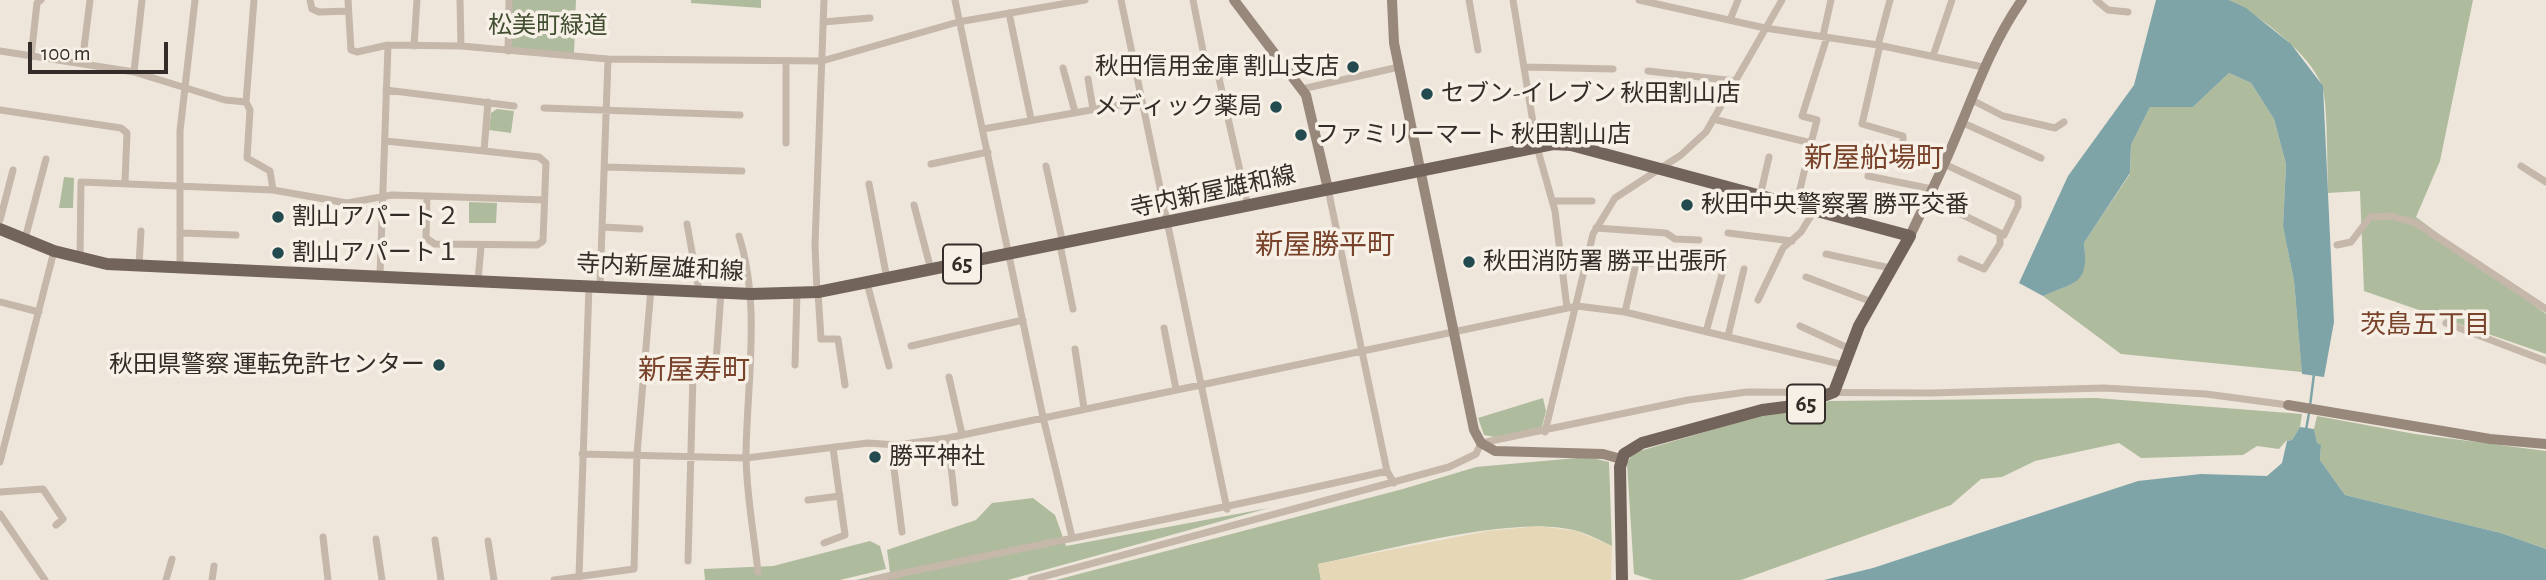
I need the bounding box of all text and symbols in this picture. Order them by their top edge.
park label: 松美町緑道 [488,12,608,40]
scale bar [32,28,172,72]
text: 100 m [41,43,91,64]
place label: 秋田信用金庫 割山支店 [1095,53,1339,81]
marker: 秋田信用金庫 割山支店 [1345,59,1361,75]
place label: セブン-イレブン 秋田割山店 [1441,80,1740,108]
marker: セブン-イレブン 秋田割山店 [1419,86,1435,102]
place label: メディック薬局 [1094,93,1262,121]
marker: メディック薬局 [1268,99,1284,115]
place label: ファミリーマート 秋田割山店 [1315,121,1631,149]
marker: ファミリーマート 秋田割山店 [1293,127,1309,143]
district label: 新屋船場町 [1804,142,1944,176]
street label: 寺内新屋雄和線 [1128,160,1298,224]
place label: 秋田中央警察署 勝平交番 [1701,191,1969,219]
marker: 秋田中央警察署 勝平交番 [1679,197,1695,213]
place label: 割山アパート２ [292,203,460,231]
marker: 割山アパート２ [270,209,286,225]
district label: 新屋勝平町 [1255,229,1395,263]
place label: 割山アパート１ [292,239,460,267]
road number: 65 [943,244,981,284]
marker: 割山アパート１ [270,245,286,261]
place label: 秋田消防署 勝平出張所 [1483,248,1727,276]
street label: 寺内新屋雄和線 [575,249,745,287]
marker: 秋田消防署 勝平出張所 [1461,254,1477,270]
district label: 茨島五丁目 [2360,309,2490,341]
place label: 秋田県警察 運転免許センター [109,351,425,379]
district label: 新屋寿町 [638,354,750,388]
marker: 秋田県警察 運転免許センター [431,357,447,373]
road number: 65 [1787,384,1825,424]
place label: 勝平神社 [889,443,985,471]
marker: 勝平神社 [867,449,883,465]

